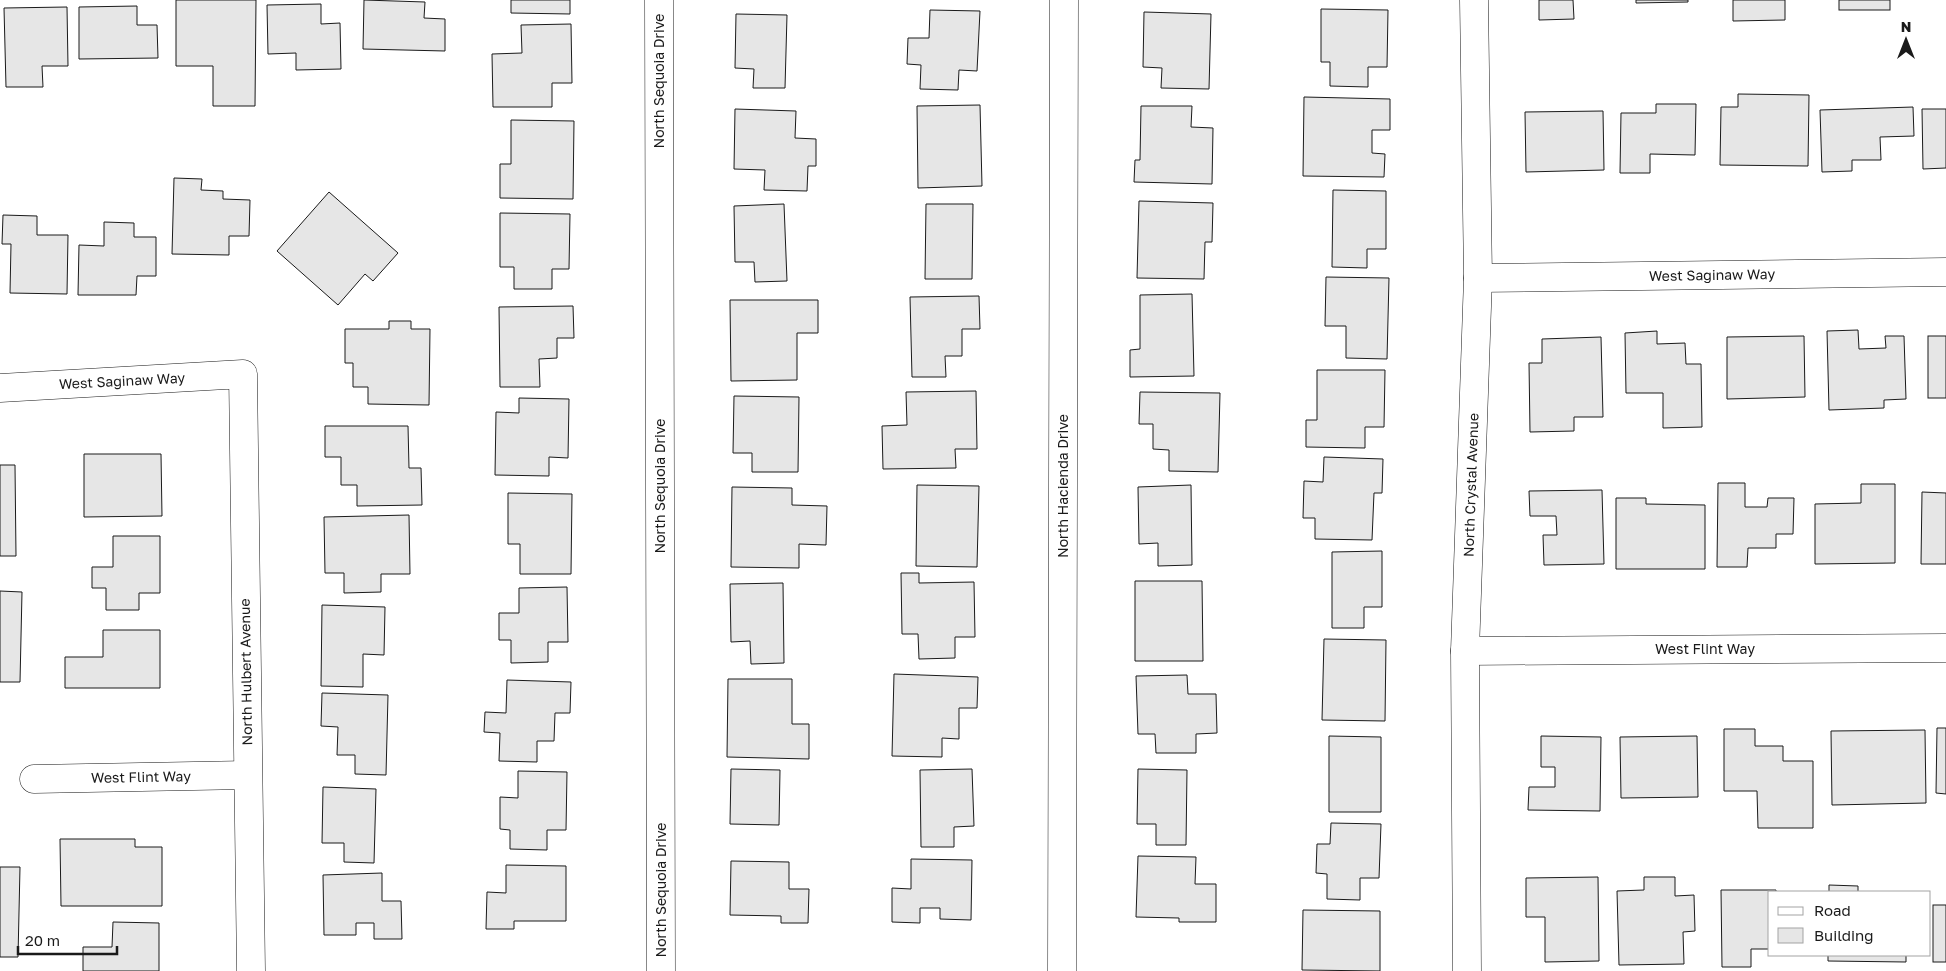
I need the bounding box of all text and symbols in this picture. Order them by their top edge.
street label: North Sequoia Drive [650,14,667,148]
north arrow [1881,15,1931,65]
text: N [1901,18,1911,35]
street label: West Saginaw Way [1649,265,1775,284]
street label: West Saginaw Way [58,369,186,392]
street label: North Crystal Avenue [1459,413,1482,557]
street label: North Hacienda Drive [1054,414,1071,558]
street label: North Sequoia Drive [651,419,668,553]
street label: North Hulbert Avenue [236,598,255,746]
street label: West Flint Way [1655,640,1755,657]
street label: West Flint Way [91,767,191,786]
street label: North Sequoia Drive [652,823,669,957]
legend [1768,891,1931,956]
text: Road [1814,901,1851,919]
scale bar [18,924,116,956]
text: Building [1814,926,1874,944]
text: 20 m [25,931,60,949]

